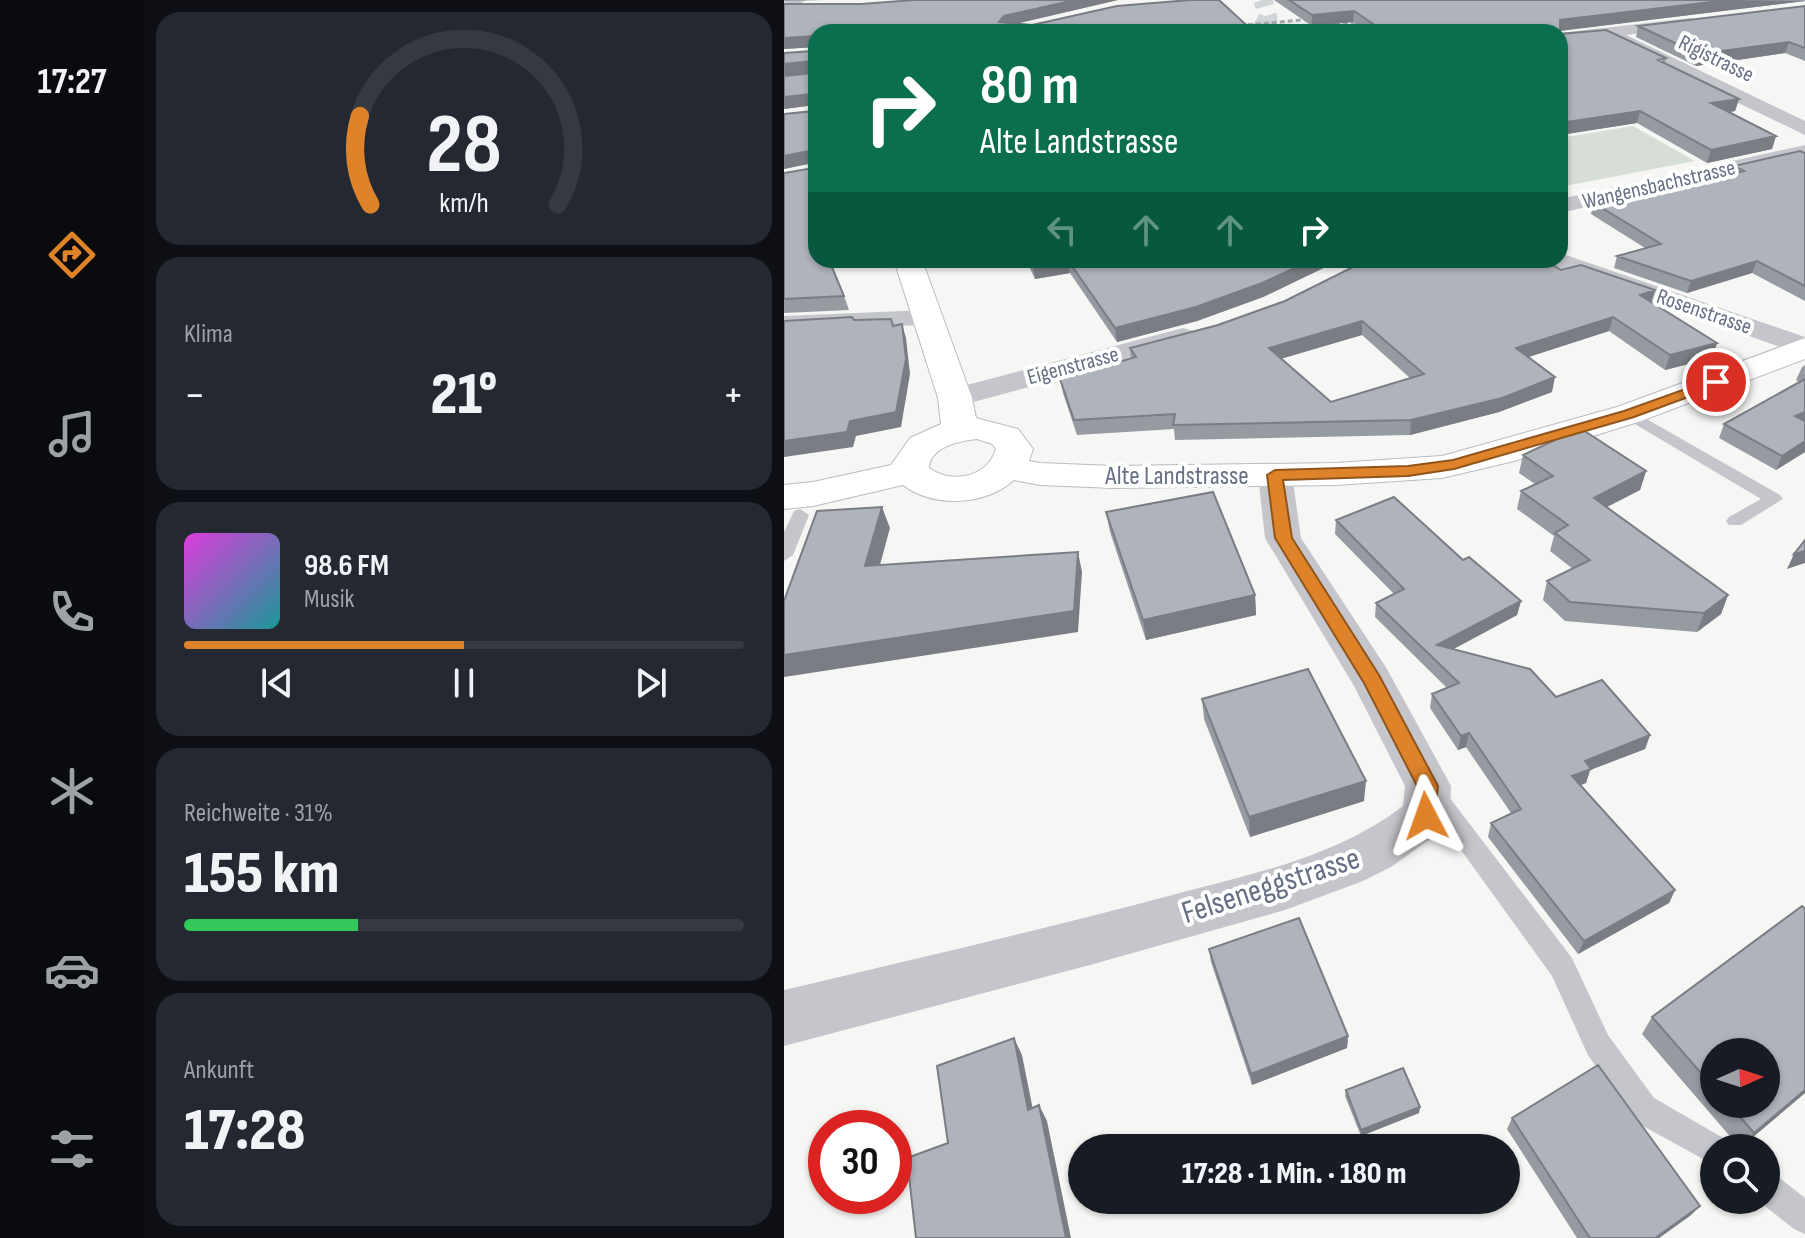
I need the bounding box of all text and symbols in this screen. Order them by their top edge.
street label: Rigistrasse [1674,29,1758,89]
text: 80 m [980,53,1079,120]
icon: right [848,56,952,160]
text: 17:27 [38,61,106,104]
text: 28 [426,95,502,195]
text: Alte Landstrasse [980,121,1179,164]
street label: Wangensbachstrasse [1580,154,1738,216]
text: km/h [439,186,489,221]
icon: left [1040,208,1084,252]
icon: ahead [1124,208,1168,252]
icon: ahead [1208,208,1252,252]
icon: right [1292,208,1336,252]
icon: directions [44,227,100,283]
street label: Rosenstrasse [1653,283,1755,341]
text: Klima [184,319,233,350]
street label: Eigenstrasse [1024,341,1122,391]
pin [1682,348,1750,416]
text: 21° [431,359,497,431]
icon: arrive [1694,360,1738,404]
text: − [184,369,206,422]
text: + [722,369,744,422]
icon: music [44,406,100,462]
street label: Alte Landstrasse [1104,461,1249,492]
text: 98.6 FM [304,548,389,584]
icon: phone [44,584,100,640]
text: Musik [304,584,354,615]
icon: previous [255,661,299,705]
icon: pause [442,661,486,705]
icon: next [629,661,673,705]
icon: climate [44,763,100,819]
position arrow [1384,774,1468,858]
text: Reichweite · 31% [184,798,333,829]
text: 155 km [184,838,339,910]
street label: Felseneggstrasse [1177,839,1365,933]
icon: car [44,942,100,998]
north arrow [1700,1038,1780,1118]
map controls [1700,1038,1780,1214]
text: Ankunft [184,1055,254,1086]
text: 17:28 [184,1095,306,1167]
speed limit sign: 30 [808,1110,912,1214]
icon: filters [44,1121,100,1177]
button: search [1700,1134,1780,1214]
text: 17:28 · 1 Min. · 180 m [1182,1156,1406,1192]

